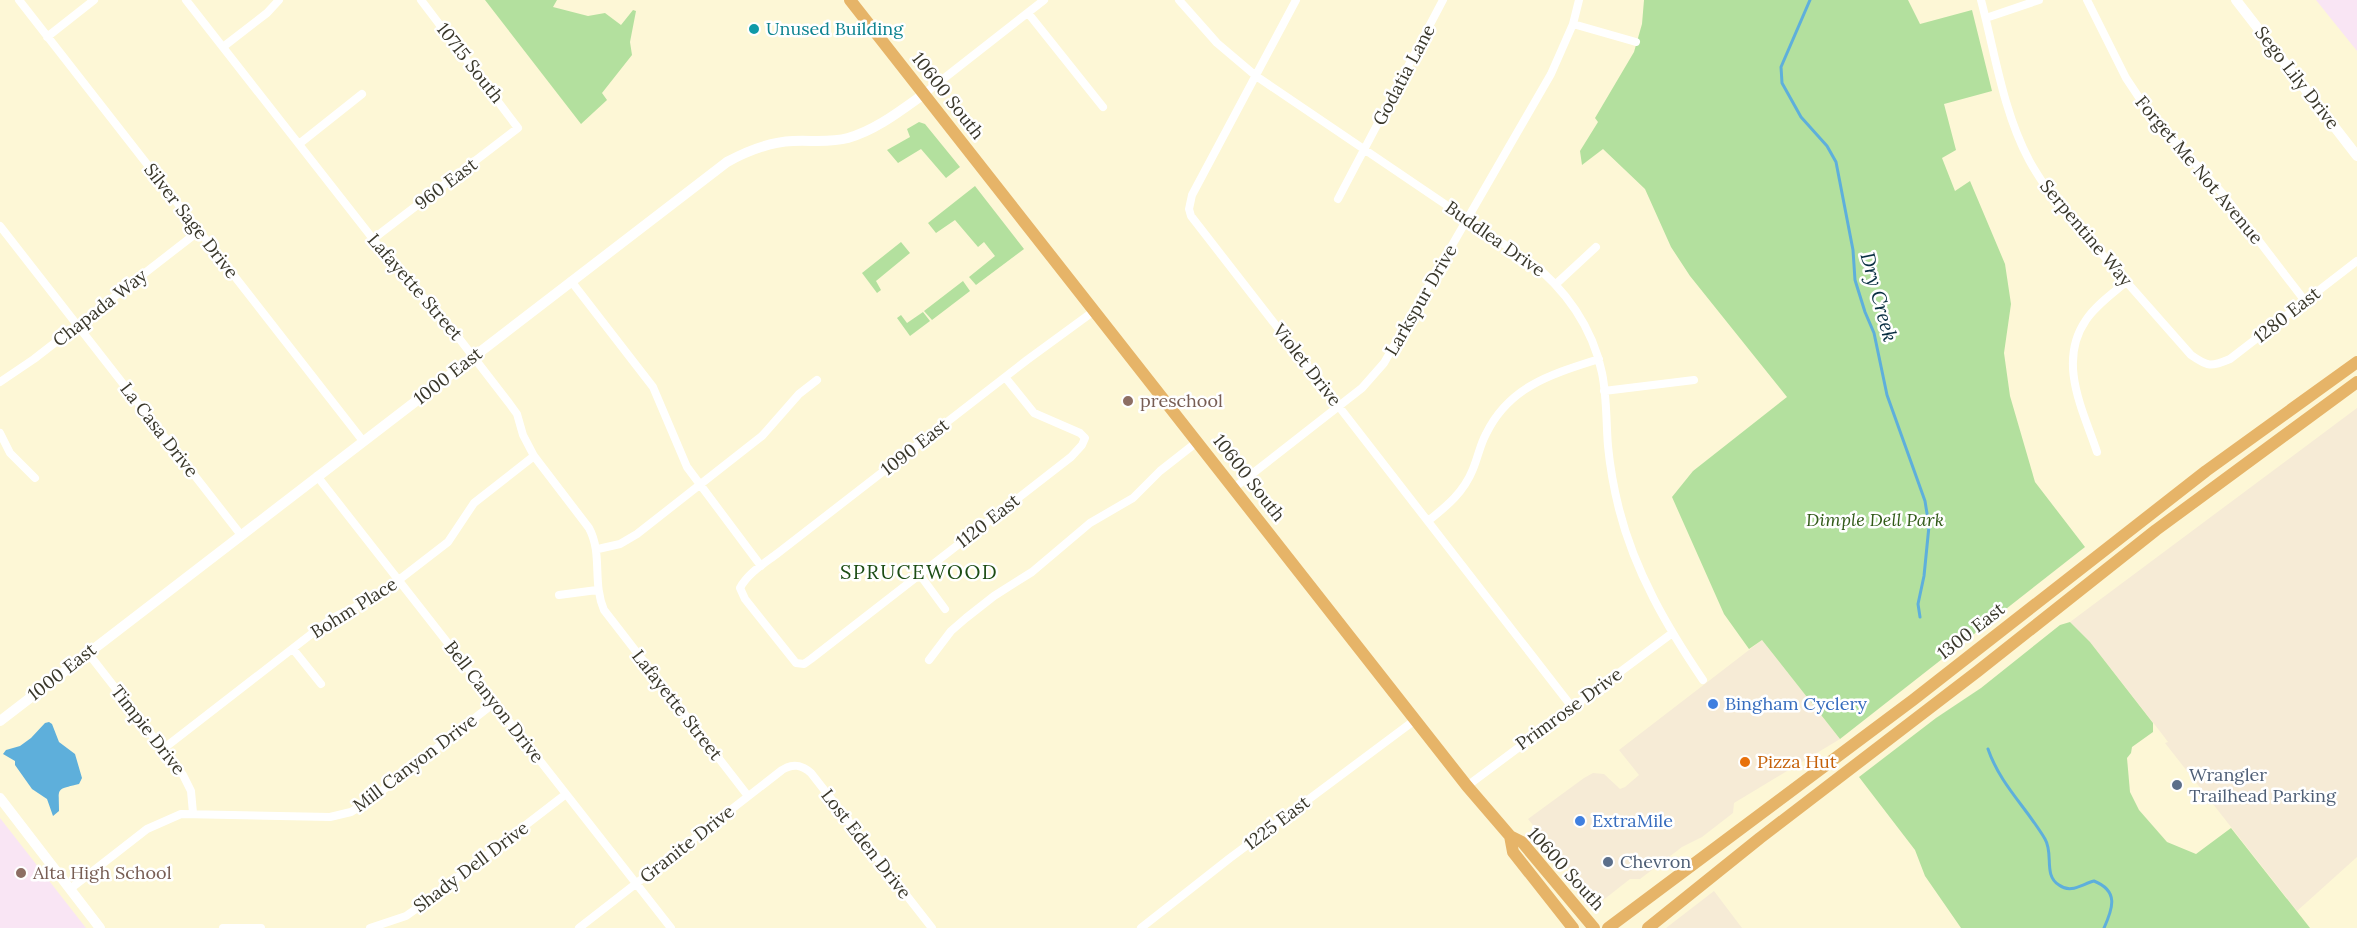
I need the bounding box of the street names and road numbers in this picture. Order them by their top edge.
street label: 10715 South [432,18,509,108]
street label: Godatia Lane [1367,20,1440,129]
street label: Sego Lily Drive [2250,22,2345,134]
street label: 10600 South [907,47,990,144]
street label: Forget Me Not Avenue [2131,91,2268,249]
street label: 960 East [410,153,482,215]
street label: Silver Sage Drive [139,158,244,283]
street label: Serpentine Way [2035,175,2138,291]
street label: Buddlea Drive [1441,196,1550,282]
street label: Lafayette Street [363,229,468,345]
street label: Larkspur Drive [1379,240,1462,360]
street label: Chapada Way [48,263,152,352]
street label: 1280 East [2249,282,2325,348]
street label: Violet Drive [1267,318,1347,411]
street label: 1000 East [409,342,487,409]
street label: La Casa Drive [115,378,204,482]
street label: 1090 East [876,413,953,480]
street label: 10600 South [1208,429,1291,526]
street label: 1120 East [951,489,1024,553]
street label: Bohm Place [306,572,401,643]
street label: 1300 East [1932,597,2009,664]
street label: Bell Canyon Drive [440,636,549,768]
street label: 1000 East [23,638,101,705]
street label: Lafayette Street [627,645,728,765]
street label: Primrose Drive [1511,662,1627,755]
street label: Timpie Drive [106,680,191,780]
street label: Mill Canyon Drive [348,708,481,817]
street label: Lost Eden Drive [816,784,917,904]
street label: 1225 East [1239,790,1314,855]
street label: Granite Drive [635,799,739,888]
street label: Shady Dell Drive [409,816,533,917]
street label: 10600 South [1523,822,1610,915]

